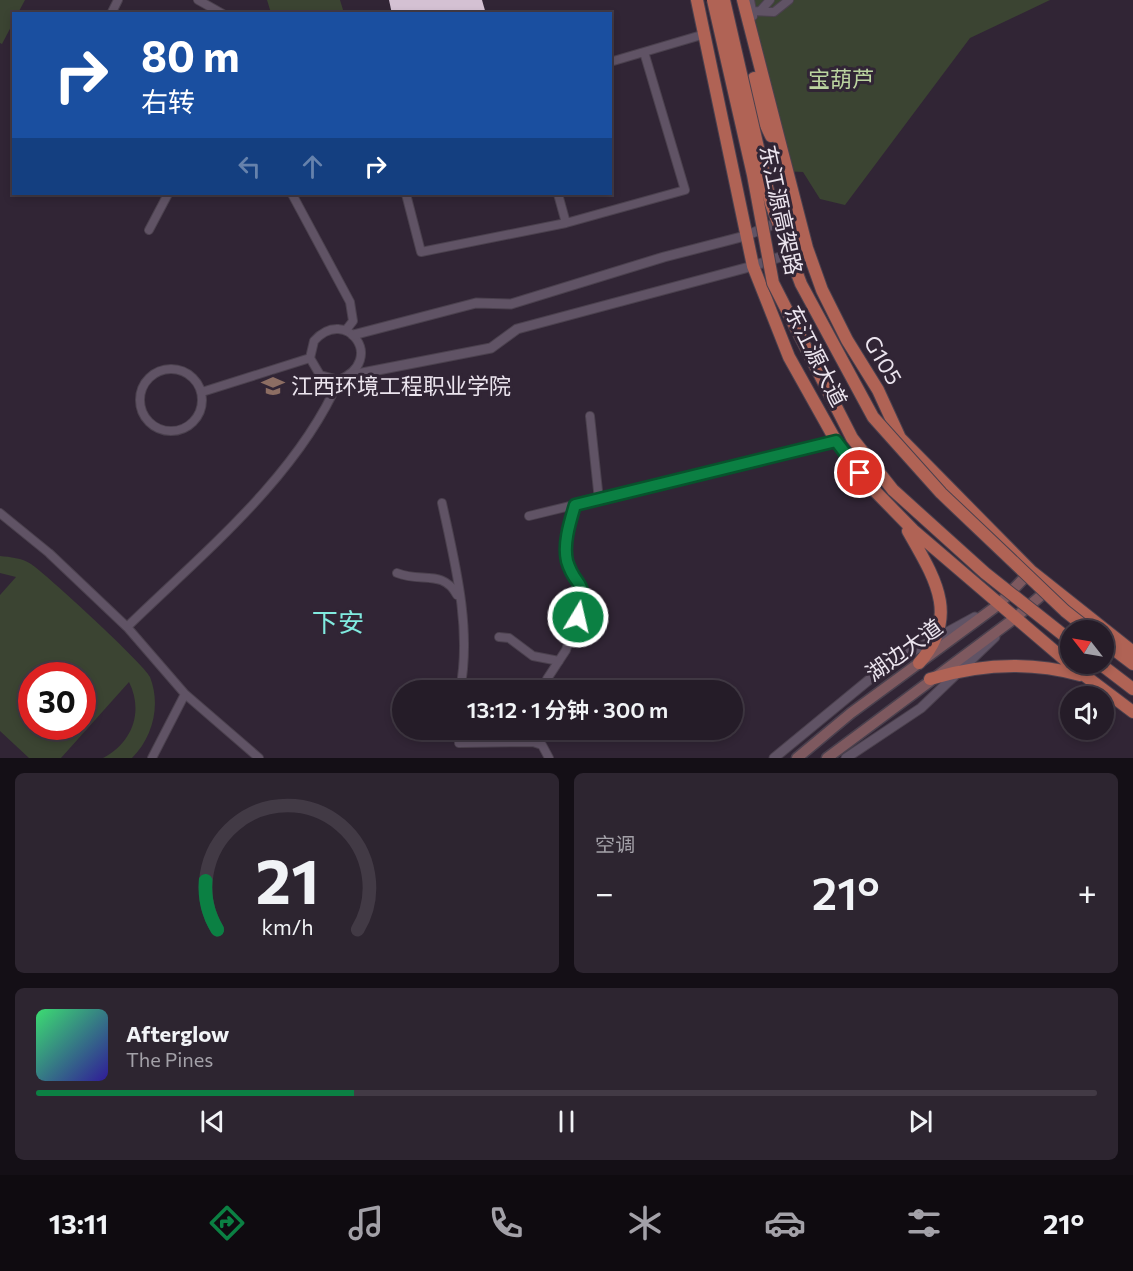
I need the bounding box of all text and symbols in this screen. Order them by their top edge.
text: 80 m [141,29,240,81]
icon: right [42,36,120,114]
park label: 宝葫芦 [808,65,874,92]
text: 右转 [141,85,195,118]
street label: 东江源高架路 [755,143,808,277]
icon: left [233,150,266,183]
icon: ahead [296,150,329,183]
icon: right [359,150,392,183]
street label: 东江源大道 [779,301,853,411]
street label: G105 [859,330,908,389]
place label: 江西环境工程职业学院 [291,372,511,399]
school or university icon: 江西环境工程职业学院 [260,373,286,399]
pin [834,447,885,498]
icon: arrive [843,456,876,489]
position arrow [546,585,610,649]
district label: 下安 [312,606,364,637]
street label: 湖边大道 [860,613,947,686]
north arrow [1060,620,1114,674]
map controls [1060,620,1114,740]
speed limit sign: 30 [18,662,96,740]
button: sound [1060,686,1114,740]
text: 13:12 · 1 分钟 · 300 m [467,696,668,723]
text: 空调 [595,832,635,856]
text: 21 [255,841,319,917]
text: 21° [812,864,880,919]
text: − [595,871,614,912]
text: + [1078,871,1097,912]
text: km/h [261,913,313,939]
text: Afterglow [126,1020,229,1047]
text: The Pines [126,1047,213,1071]
icon: previous [196,1105,229,1138]
icon: pause [550,1105,583,1138]
icon: next [904,1105,937,1138]
icon: directions [206,1202,248,1244]
icon: music [345,1202,387,1244]
icon: phone [485,1202,527,1244]
icon: climate [624,1202,666,1244]
icon: car [764,1202,806,1244]
icon: filters [903,1202,945,1244]
text: 13:11 [49,1207,108,1240]
text: 21° [1043,1207,1084,1240]

